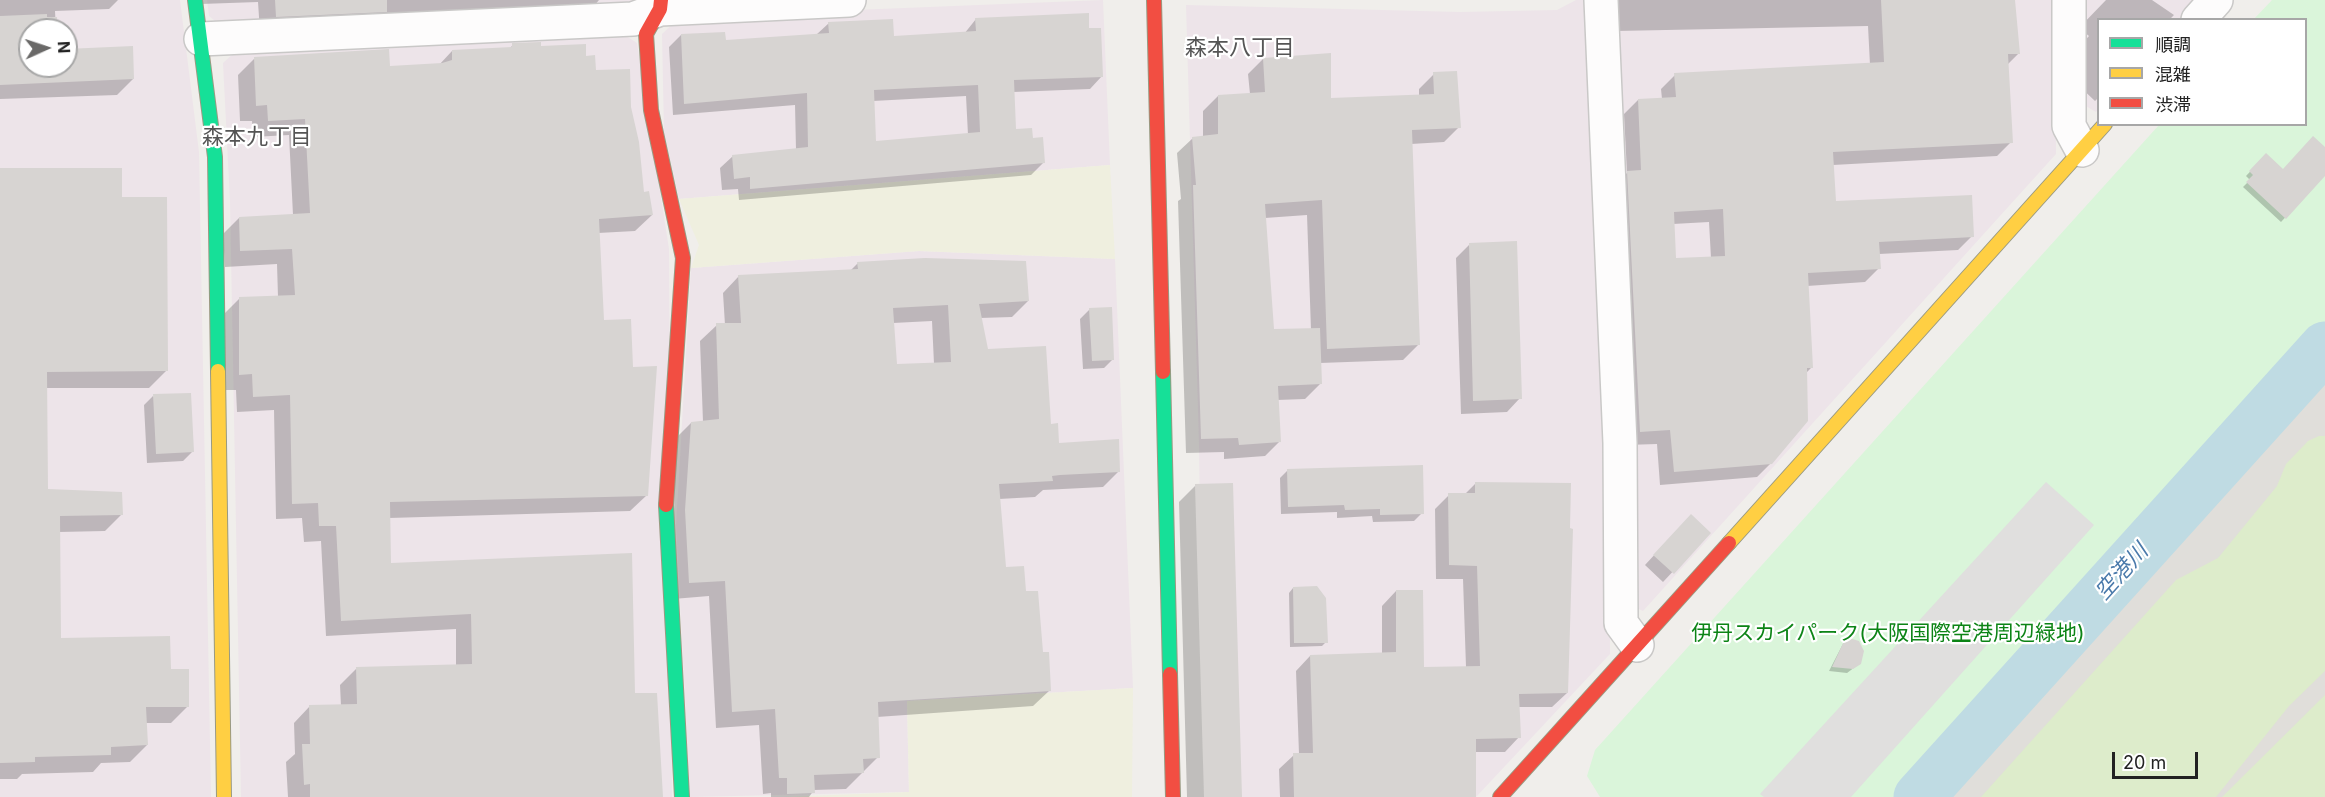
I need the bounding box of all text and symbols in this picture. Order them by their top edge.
north arrow [18,18,78,78]
legend [2097,18,2307,126]
text: 順調 [2155,34,2191,55]
district label: 森本八丁目 [1185,35,1295,61]
text: N [54,41,74,54]
text: 混雑 [2155,64,2191,85]
text: 渋滞 [2155,94,2191,115]
district label: 森本九丁目 [202,124,312,150]
water label: 空港川 [2090,539,2154,605]
park label: 伊丹スカイパーク(大阪国際空港周辺緑地) [1691,621,2085,647]
scale bar [2115,740,2200,778]
text: 20 m [2123,752,2166,773]

